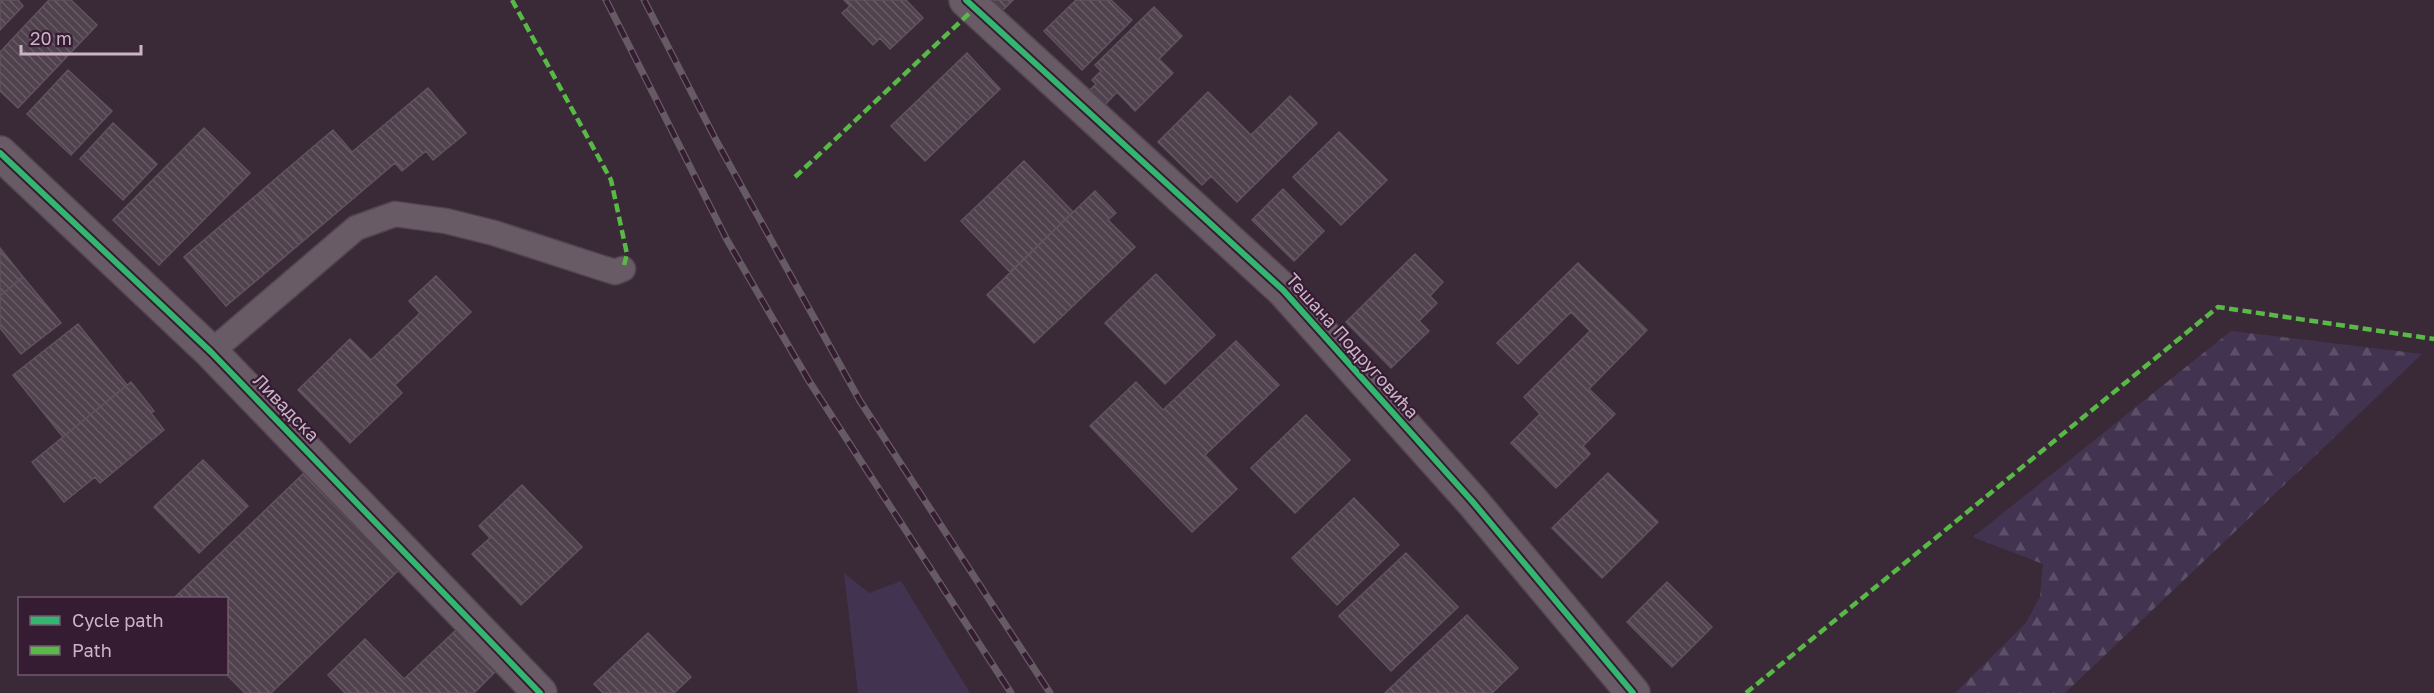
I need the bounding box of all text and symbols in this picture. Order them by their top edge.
scale bar [21,18,141,56]
text: 20 m [30,27,72,49]
street label: Тешана Подруговића [1282,268,1424,422]
street label: Ливадска [249,369,324,446]
legend [18,597,228,675]
text: Cycle path [72,609,164,631]
text: Path [72,639,112,661]

